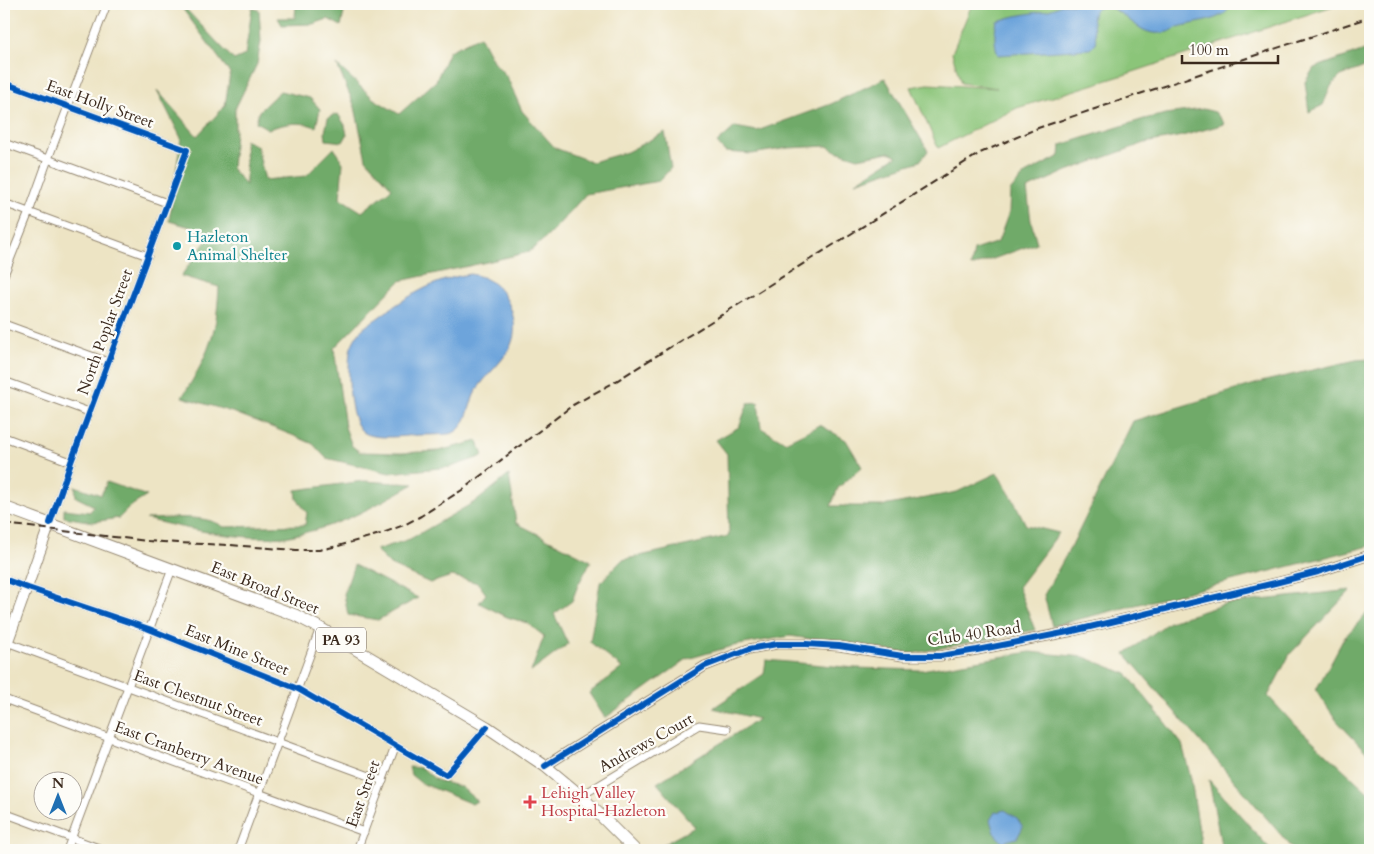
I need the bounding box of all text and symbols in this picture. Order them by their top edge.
scale bar [1182,32,1278,64]
text: 100 m [1189,40,1229,60]
street label: East Holly Street [43,74,157,134]
place label: Hazleton Animal Shelter [187,226,287,266]
marker: Hazleton Animal Shelter [171,240,183,252]
street label: North Poplar Street [72,266,138,398]
street label: East Broad Street [208,556,322,620]
street label: Club 40 Road [926,617,1022,651]
street label: East Mine Street [182,619,292,681]
road number: PA 93 [316,628,366,652]
street label: East Chestnut Street [130,664,266,732]
street label: Andrews Court [595,708,697,778]
street label: East Cranberry Avenue [111,716,267,790]
street label: East Street [341,757,385,831]
north arrow [32,772,82,822]
text: N [52,774,64,793]
place label: Lehigh Valley Hospital-Hazleton [541,782,666,822]
marker: Lehigh Valley Hospital-Hazleton [523,795,537,809]

